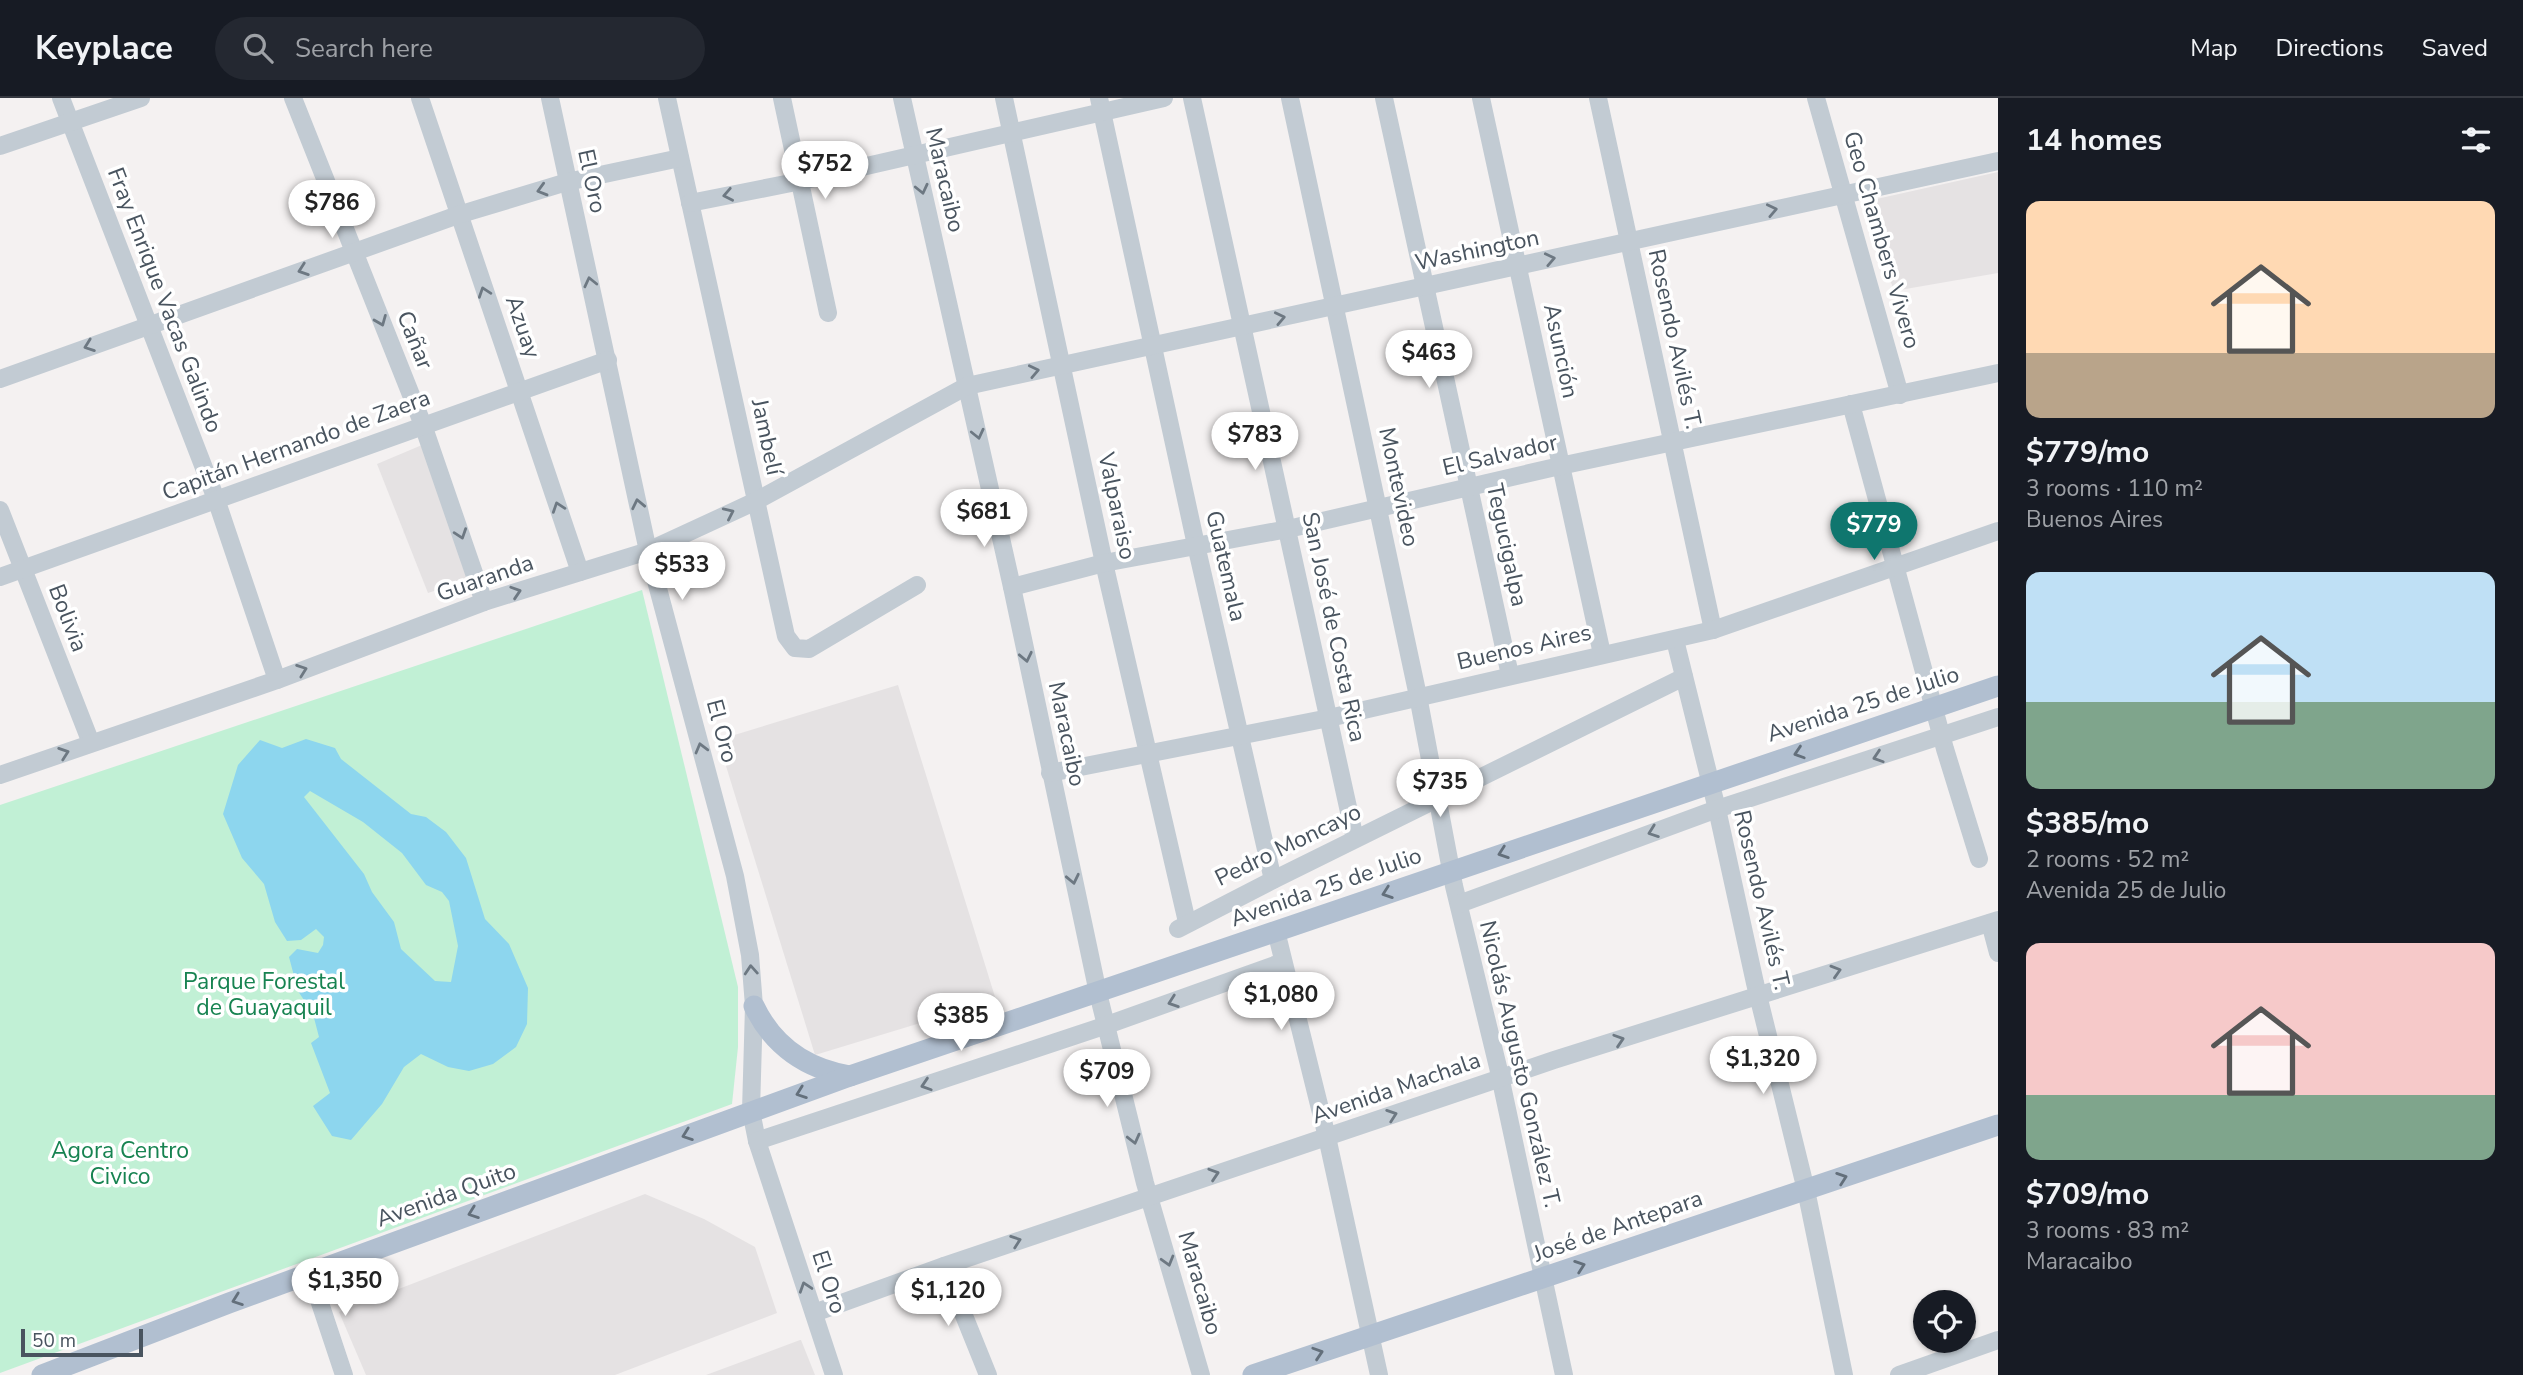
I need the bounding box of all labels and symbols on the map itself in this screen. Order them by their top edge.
street label: Maracaibo [918,125,972,235]
street label: Geo Chambers Vivero [1836,128,1928,352]
pin: $752 [784,141,866,201]
street label: El Oro [570,146,614,216]
street label: Fray Enrique Vacas Galindo [100,163,230,437]
pin: $786 [291,180,373,240]
one-way arrow [536,181,548,196]
one-way arrow [914,182,929,194]
one-way arrow [722,187,734,202]
one-way arrow [1766,204,1778,219]
street label: Washington [1412,222,1542,278]
street label: Rosendo Avilés T. [1641,246,1709,432]
one-way arrow [1544,253,1556,267]
one-way arrow [298,262,310,276]
one-way arrow [584,276,598,288]
one-way arrow [478,286,492,298]
street label: Azuay [498,292,548,363]
street label: Asunción [1536,301,1586,401]
street label: Cañar [389,306,441,375]
one-way arrow [1274,311,1286,326]
one-way arrow [373,314,387,326]
pin: $463 [1388,330,1470,390]
one-way arrow [83,338,95,352]
one-way arrow [1028,365,1040,380]
street label: Capitán Hernando de Zaera [158,382,434,508]
street label: Jambelí [744,395,791,480]
pin: $783 [1214,412,1296,472]
street label: Montevideo [1371,425,1427,549]
street label: El Salvador [1439,427,1561,483]
one-way arrow [970,428,984,440]
street label: Valparaiso [1090,449,1143,562]
street label: Tegucigalpa [1479,481,1535,609]
pin: $681 [943,490,1025,549]
one-way arrow [631,498,646,510]
one-way arrow [552,501,566,514]
pin: $779 [1833,503,1915,562]
one-way arrow [722,507,734,521]
street label: Guatemala [1198,508,1254,624]
street label: San José de Costa Rica [1294,509,1374,745]
one-way arrow [453,528,467,540]
pin: $533 [641,542,723,602]
street label: Guaranda [432,547,538,609]
street label: Bolivia [41,580,95,656]
one-way arrow [509,586,522,600]
street label: Buenos Aires [1454,616,1594,678]
one-way arrow [1018,651,1033,663]
street label: Avenida 25 de Julio [1763,658,1963,750]
one-way arrow [296,665,308,679]
street label: Maracaibo [1041,679,1093,789]
street label: El Oro [699,696,745,766]
one-way arrow [694,742,709,754]
one-way arrow [1794,744,1806,759]
one-way arrow [58,747,70,761]
one-way arrow [1872,749,1884,763]
pin: $735 [1399,760,1481,819]
street label: Pedro Moncayo [1210,796,1366,894]
street label: Rosendo Avilés T. [1726,807,1798,993]
one-way arrow [1647,824,1659,838]
street label: Avenida 25 de Julio [1226,840,1426,934]
one-way arrow [1498,845,1510,859]
one-way arrow [1065,873,1080,885]
one-way arrow [1382,885,1394,899]
street label: Nicolás Augusto González T. [1472,917,1568,1211]
one-way arrow [744,964,759,975]
one-way arrow [1830,965,1842,979]
park label: Parque Forestal de Guayaquil [183,966,345,1023]
pin: $1,080 [1224,972,1338,1032]
pin: $385 [920,993,1002,1053]
one-way arrow [1168,994,1180,1008]
one-way arrow [1613,1033,1625,1048]
pin: $1,320 [1706,1037,1820,1096]
street label: Avenida Machala [1307,1045,1485,1131]
pin: $709 [1066,1049,1148,1109]
one-way arrow [920,1077,932,1091]
one-way arrow [796,1085,808,1099]
one-way arrow [1385,1109,1398,1123]
one-way arrow [681,1126,693,1140]
one-way arrow [1126,1133,1140,1145]
park label: Agora Centro Civico [51,1135,189,1192]
street label: Avenida Quito [372,1155,520,1235]
one-way arrow [1207,1168,1219,1183]
one-way arrow [1836,1172,1848,1186]
street label: José de Antepara [1528,1183,1707,1270]
one-way arrow [468,1205,480,1219]
street label: Maracaibo [1170,1228,1230,1338]
one-way arrow [1010,1235,1022,1249]
street label: El Oro [804,1246,854,1318]
one-way arrow [1160,1255,1174,1267]
pin: $1,350 [288,1258,402,1318]
one-way arrow [1574,1260,1586,1274]
pin: $1,120 [891,1268,1005,1328]
one-way arrow [799,1281,813,1293]
one-way arrow [231,1292,243,1306]
scale bar [21,1326,144,1358]
one-way arrow [1311,1347,1323,1361]

